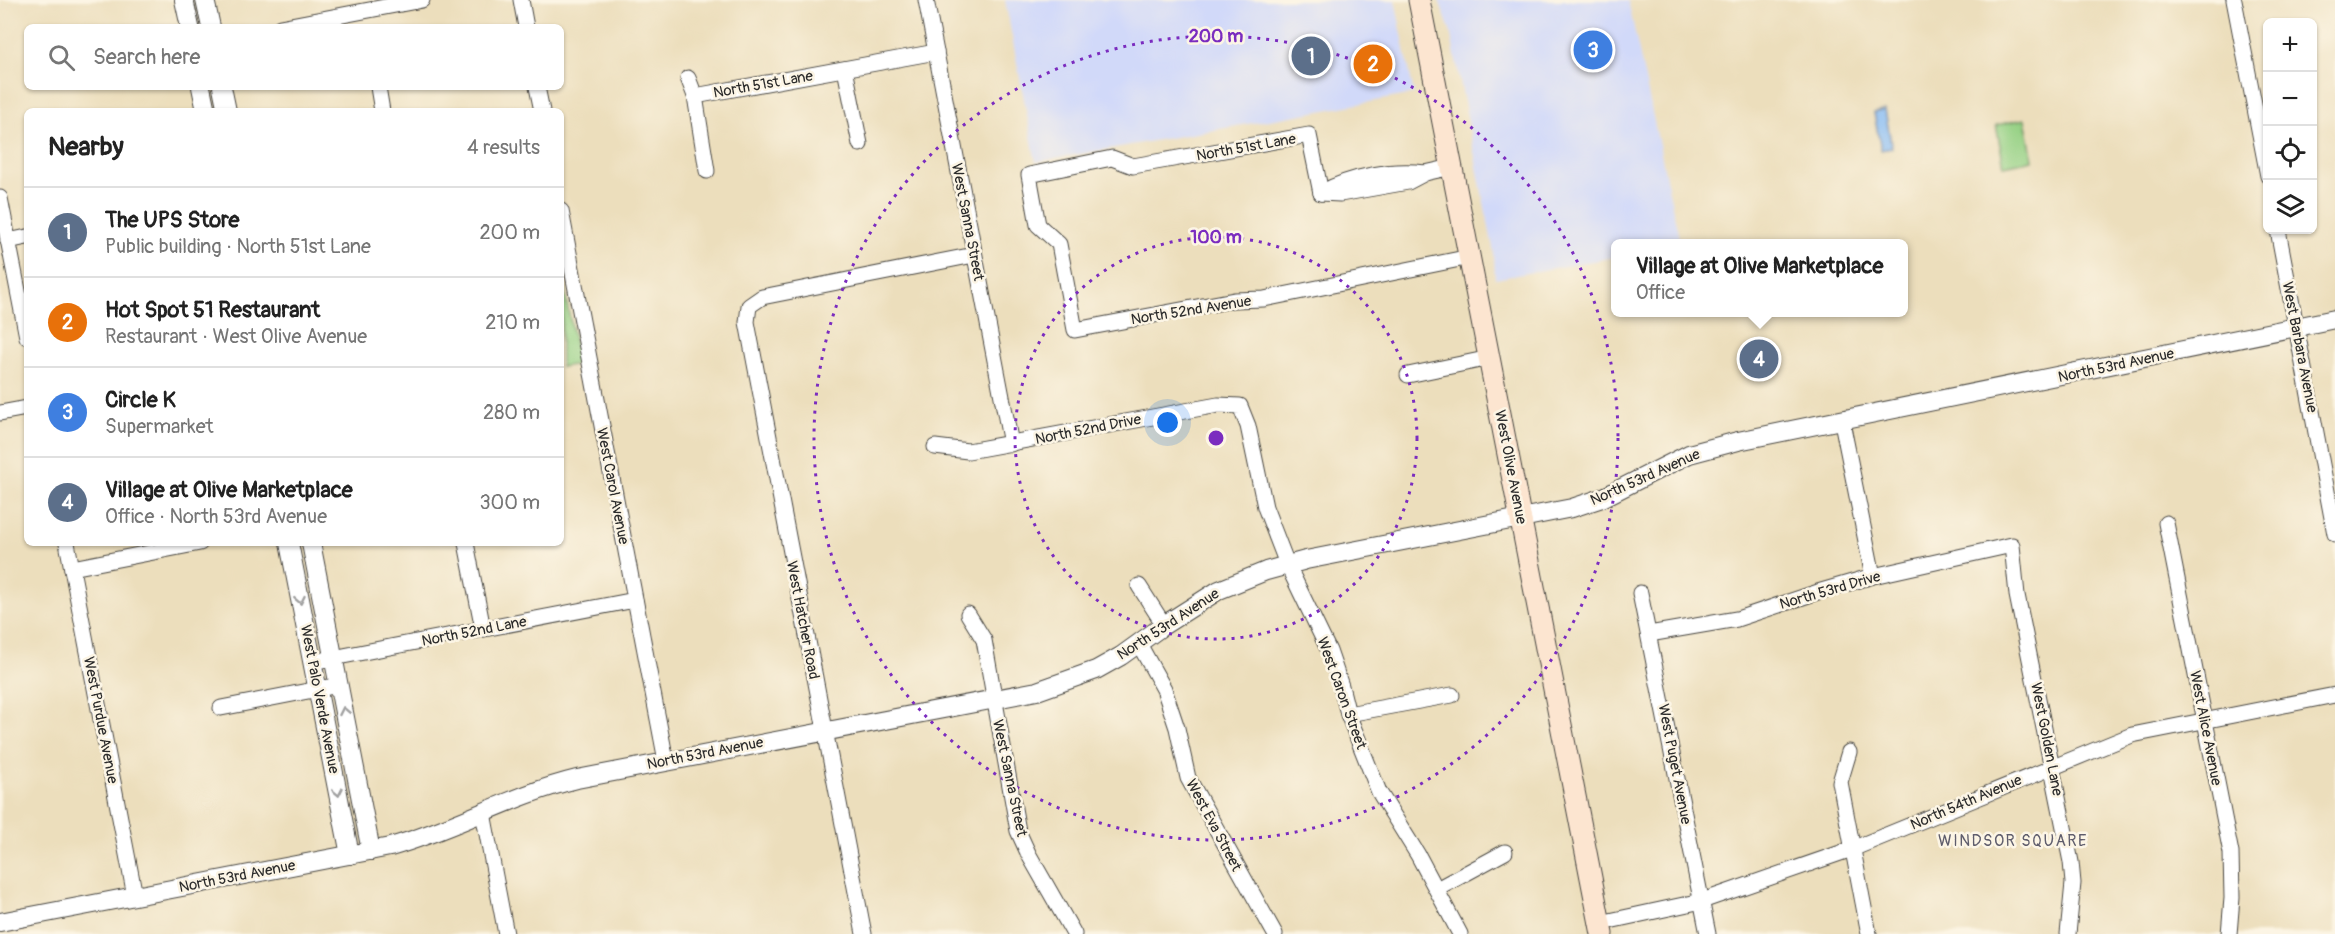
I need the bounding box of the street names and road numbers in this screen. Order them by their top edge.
street label: North 51st Lane [712,66,815,103]
street label: North 51st Lane [1195,129,1298,166]
street label: West Sanna Street [947,162,988,283]
street label: West Barbara Avenue [2277,280,2322,415]
street label: North 52nd Avenue [1130,292,1253,329]
street label: North 53rd Avenue [2056,344,2176,387]
street label: West Olive Avenue [1490,408,1531,526]
street label: North 52nd Drive [1034,410,1143,449]
street label: West Carol Avenue [592,426,633,547]
street label: North 53rd Avenue [1587,445,1704,510]
street label: West Hatcher Road [782,559,823,681]
street label: North 53rd Drive [1777,567,1883,614]
street label: North 53rd Avenue [1114,584,1224,665]
street label: North 52nd Lane [420,612,529,651]
street label: West Palo Verde Avenue [296,623,343,776]
street label: West Caron Street [1312,635,1371,753]
street label: West Purdue Avenue [79,655,122,786]
street label: West Alice Avenue [2185,669,2226,788]
street label: West Golden Lane [2026,681,2067,798]
street label: West Puget Avenue [1654,702,1696,827]
street label: West Sanna Street [988,718,1031,839]
street label: North 53rd Avenue [645,733,765,774]
street label: North 54th Avenue [1908,770,2025,834]
street label: West Eva Street [1181,776,1246,875]
street label: North 53rd Avenue [177,856,297,897]

